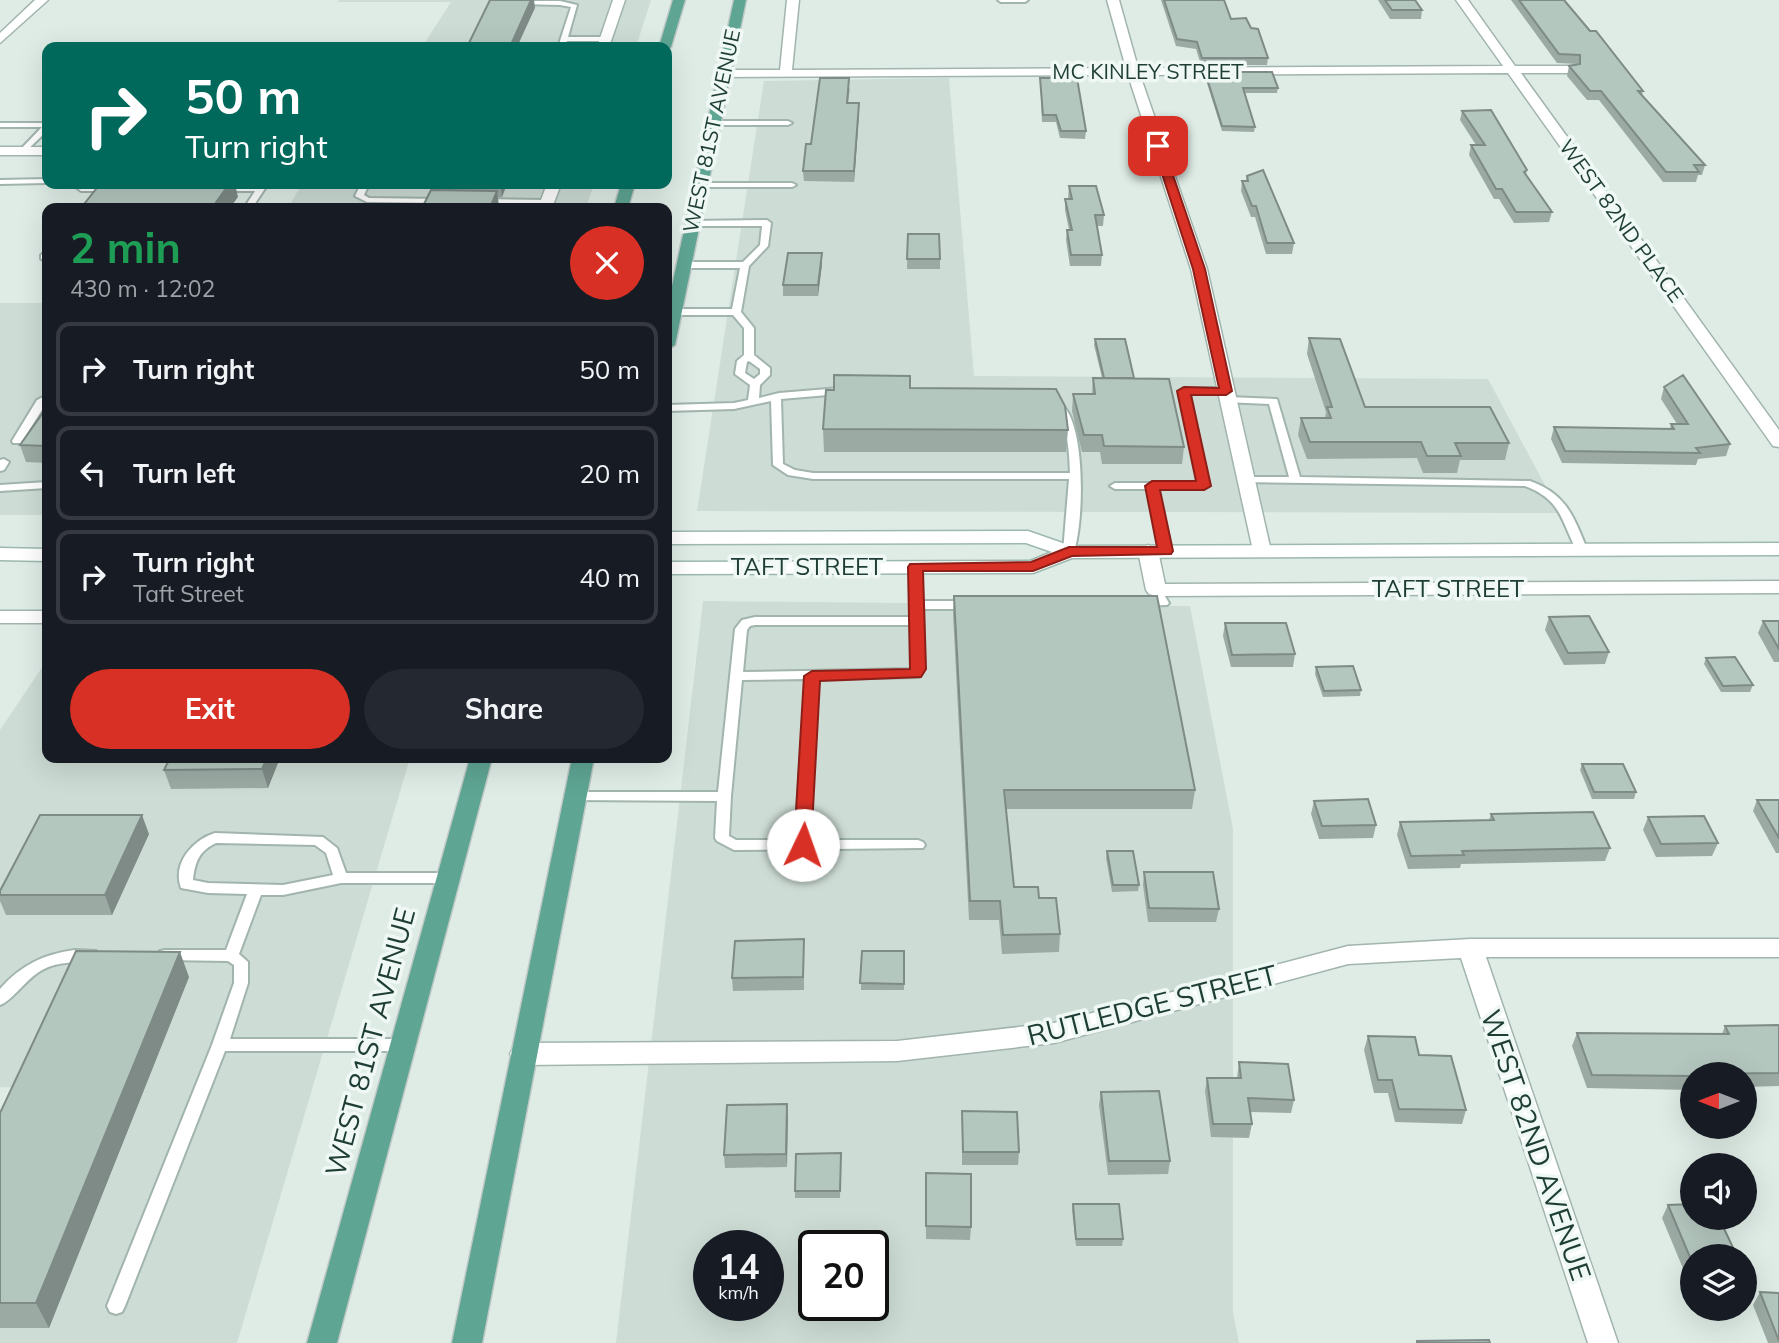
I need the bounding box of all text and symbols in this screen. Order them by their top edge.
street label: WEST 81ST AVENUE [677,27,745,235]
street label: MC KINLEY STREET [1052,58,1244,84]
text: 50 m [185,65,301,126]
icon: right [70,70,161,161]
pin [1128,116,1188,176]
text: Turn right [185,126,328,166]
icon: arrive [1139,127,1177,165]
street label: WEST 82ND PLACE [1554,134,1690,307]
text: 2 min [70,221,181,274]
button: close [570,226,644,300]
text: 430 m · 12:02 [70,274,215,303]
icon: right [74,350,112,388]
text: Turn right [133,353,254,386]
text: 50 m [579,353,640,386]
icon: left [74,454,112,492]
text: Turn left [133,457,235,490]
text: 20 m [579,457,640,490]
text: Turn right [133,546,254,579]
street label: TAFT STREET [731,551,884,581]
icon: right [74,558,112,596]
text: 40 m [579,561,640,594]
street label: TAFT STREET [1372,573,1525,603]
text: Taft Street [133,579,244,608]
button: Exit [70,669,350,749]
button: Share [364,669,644,749]
position arrow [766,808,840,882]
street label: WEST 81ST AVENUE [317,904,422,1180]
street label: RUTLEDGE STREET [1023,957,1281,1053]
street label: WEST 82ND AVENUE [1474,1005,1599,1285]
north arrow [1680,1062,1757,1139]
map controls [1680,1062,1757,1321]
button: sound [1680,1153,1757,1230]
speed limit sign: 20 [798,1230,889,1321]
text: 14 [717,1244,760,1288]
button: layers [1680,1244,1757,1321]
text: km/h [718,1281,759,1304]

